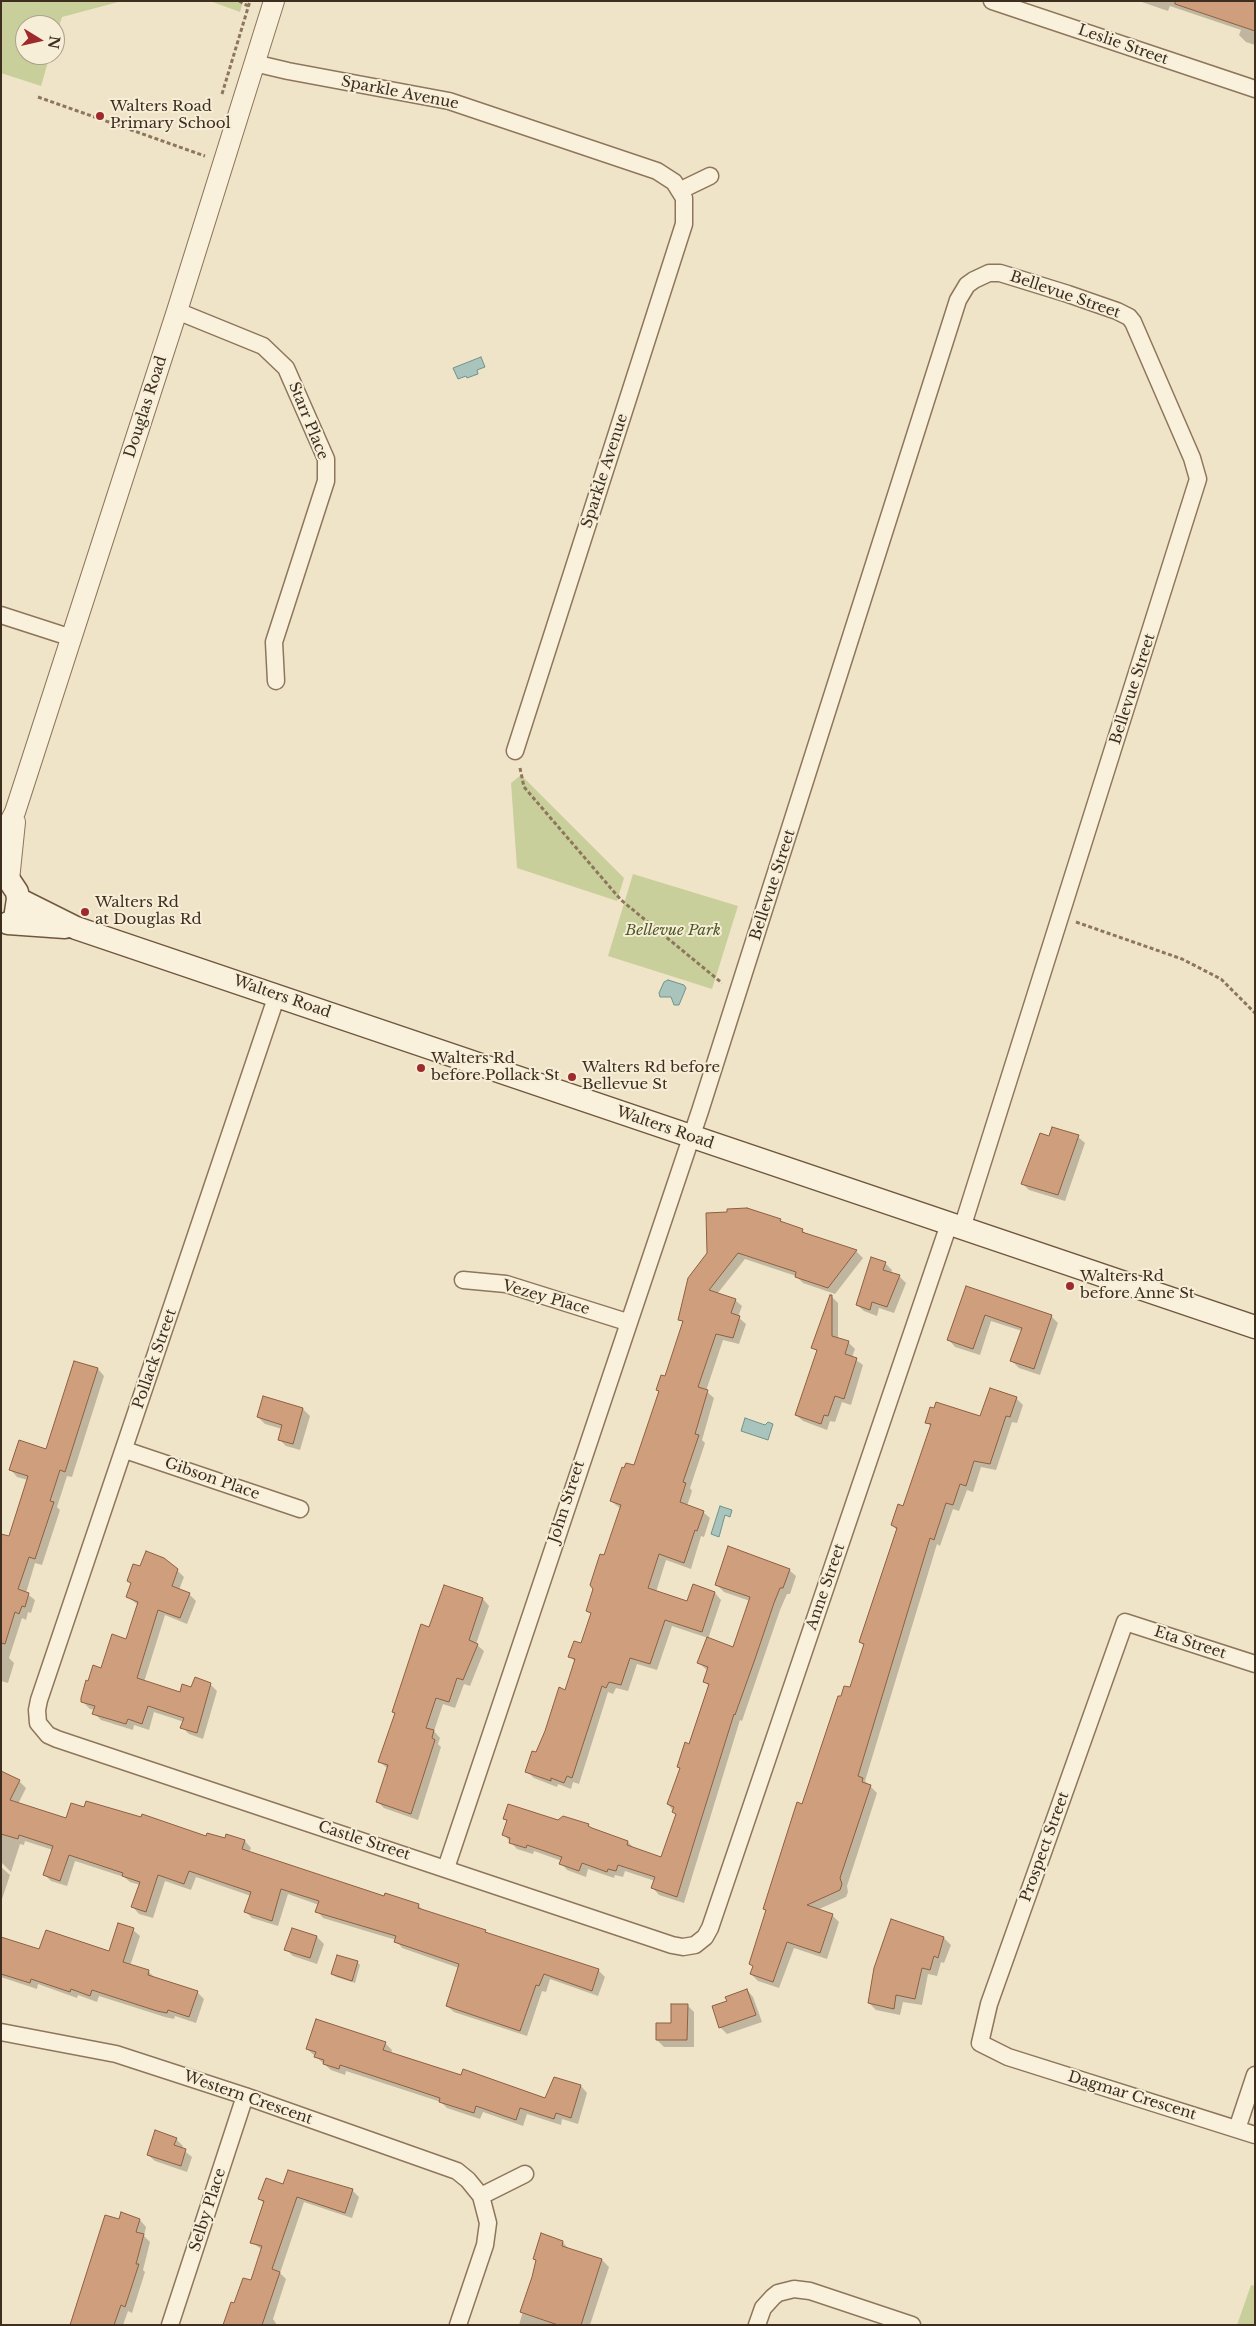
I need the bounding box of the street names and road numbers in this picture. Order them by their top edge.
street label: Leslie Street [1075,21,1171,69]
street label: Sparkle Avenue [340,73,460,113]
street label: Bellevue Street [1007,268,1123,322]
street label: Douglas Road [121,354,171,460]
street label: Starr Place [284,379,332,463]
street label: Sparkle Avenue [578,411,632,531]
street label: Bellevue Street [1107,631,1159,747]
street label: Bellevue Street [747,827,799,943]
street label: Walters Road [231,972,333,1022]
street label: Walters Road [614,1103,716,1153]
street label: Vezey Place [500,1277,592,1319]
street label: Pollack Street [129,1307,181,1411]
street label: Gibson Place [162,1454,262,1504]
street label: John Street [545,1459,589,1545]
street label: Anne Street [803,1541,849,1633]
street label: Eta Street [1152,1623,1228,1663]
street label: Prospect Street [1017,1789,1073,1905]
street label: Castle Street [316,1818,412,1864]
street label: Western Crescent [181,2068,315,2128]
street label: Dagmar Crescent [1066,2068,1198,2124]
street label: Selby Place [186,2166,230,2254]

